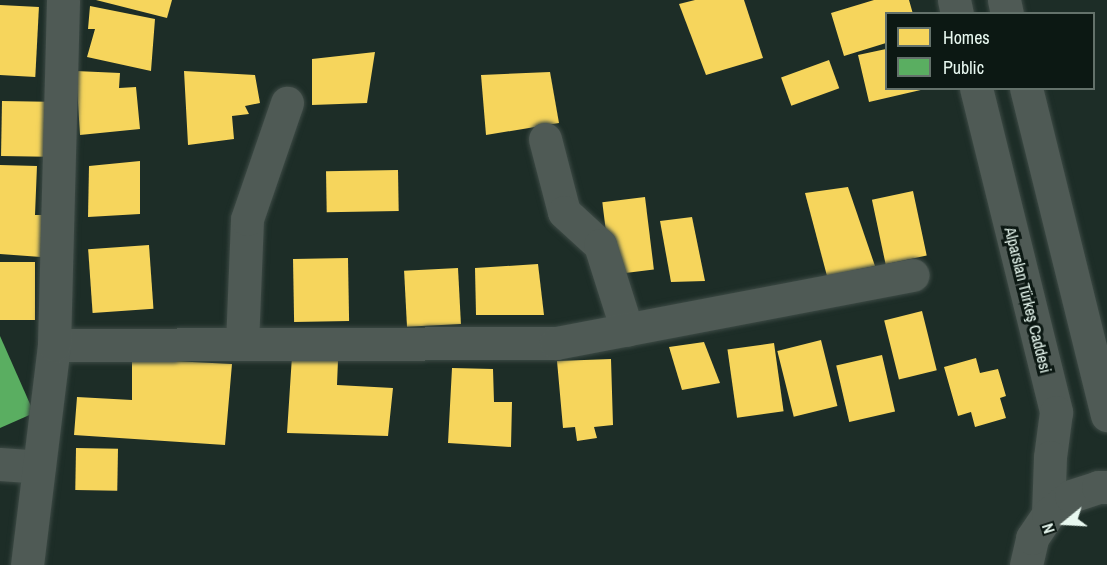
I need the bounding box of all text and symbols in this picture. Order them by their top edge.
legend [885,12,1095,90]
text: Homes [943,25,990,50]
text: Public [943,55,984,80]
street label: Alparslan Türkeş Caddesi [1001,225,1055,375]
north arrow [1035,493,1095,553]
text: N [1036,521,1060,536]

